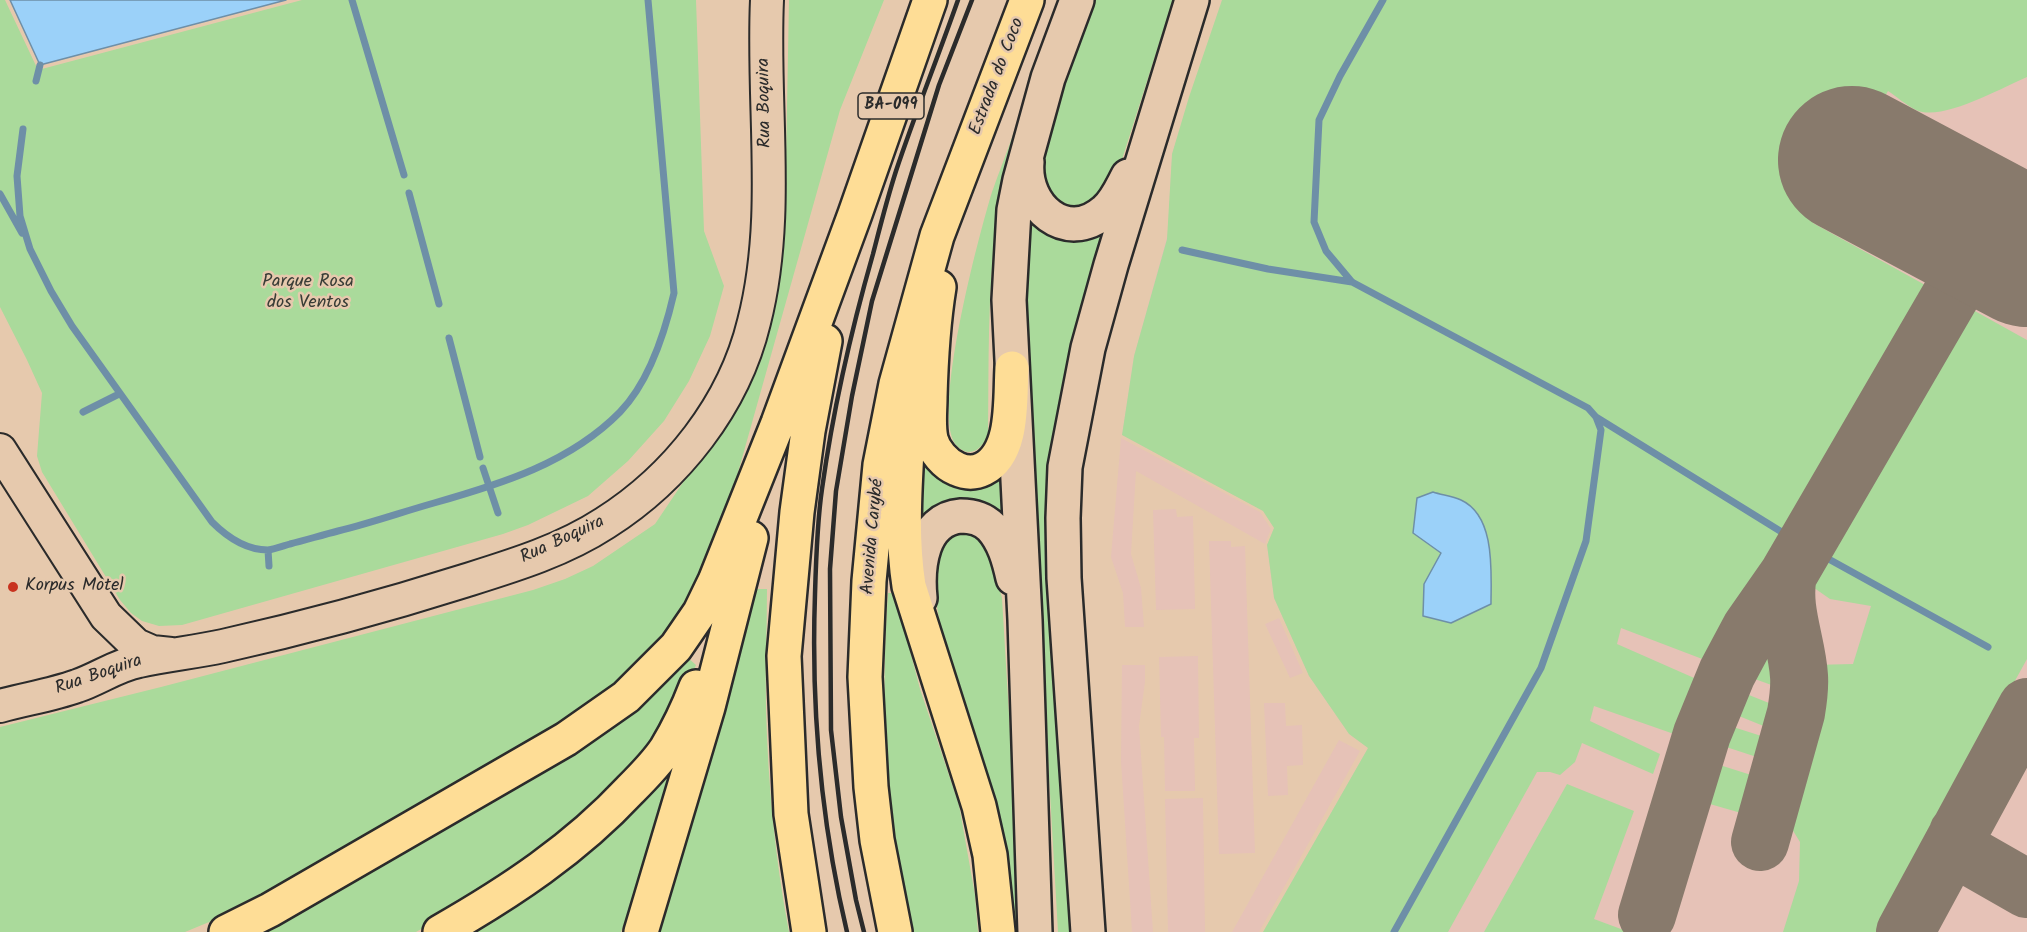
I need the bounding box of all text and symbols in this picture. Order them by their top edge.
street label: Estrada do Coco [966,15,1030,139]
street label: Rua Boquira [754,58,778,148]
road number: BA-099 [858,93,924,119]
park label: Parque Rosa dos Ventos [262,272,354,314]
street label: Avenida Carybé [858,478,890,596]
street label: Rua Boquira [518,512,608,570]
place label: Korpus Motel [25,576,124,598]
marker: Korpus Motel [6,580,20,594]
street label: Rua Boquira [53,651,145,701]

